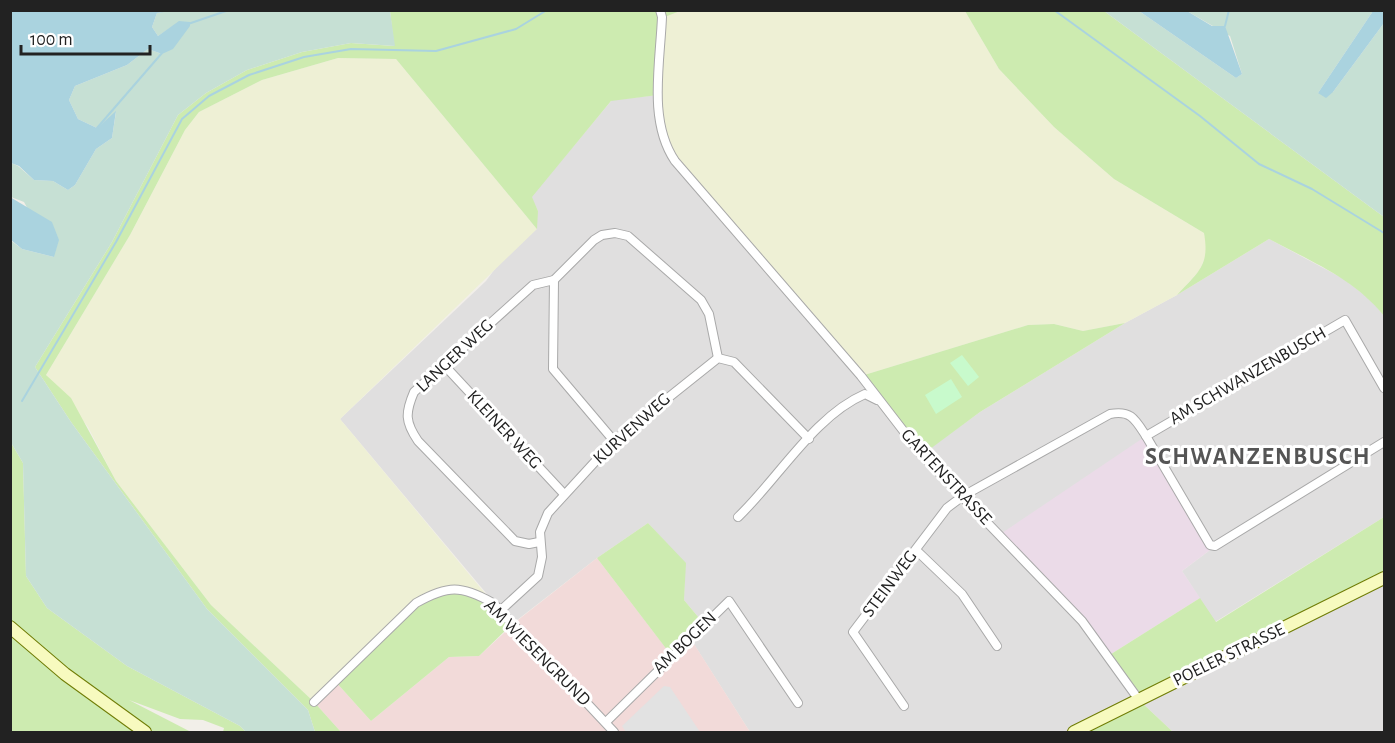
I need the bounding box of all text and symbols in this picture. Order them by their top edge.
scale bar [21,18,150,56]
text: 100 m [30,31,73,49]
street label: LANGER WEG [413,316,497,396]
street label: AM SCHWANZENBUSCH [1167,324,1329,428]
street label: KLEINER WEG [463,387,545,473]
street label: KURVENWEG [590,390,674,468]
street label: GARTENSTRASSE [897,426,995,529]
district label: SCHWANZENBUSCH [1145,445,1371,469]
street label: STEINWEG [859,548,921,620]
street label: AM WIESENGRUND [480,596,594,710]
street label: AM BOGEN [650,609,720,677]
street label: POELER STRASSE [1170,620,1288,690]

